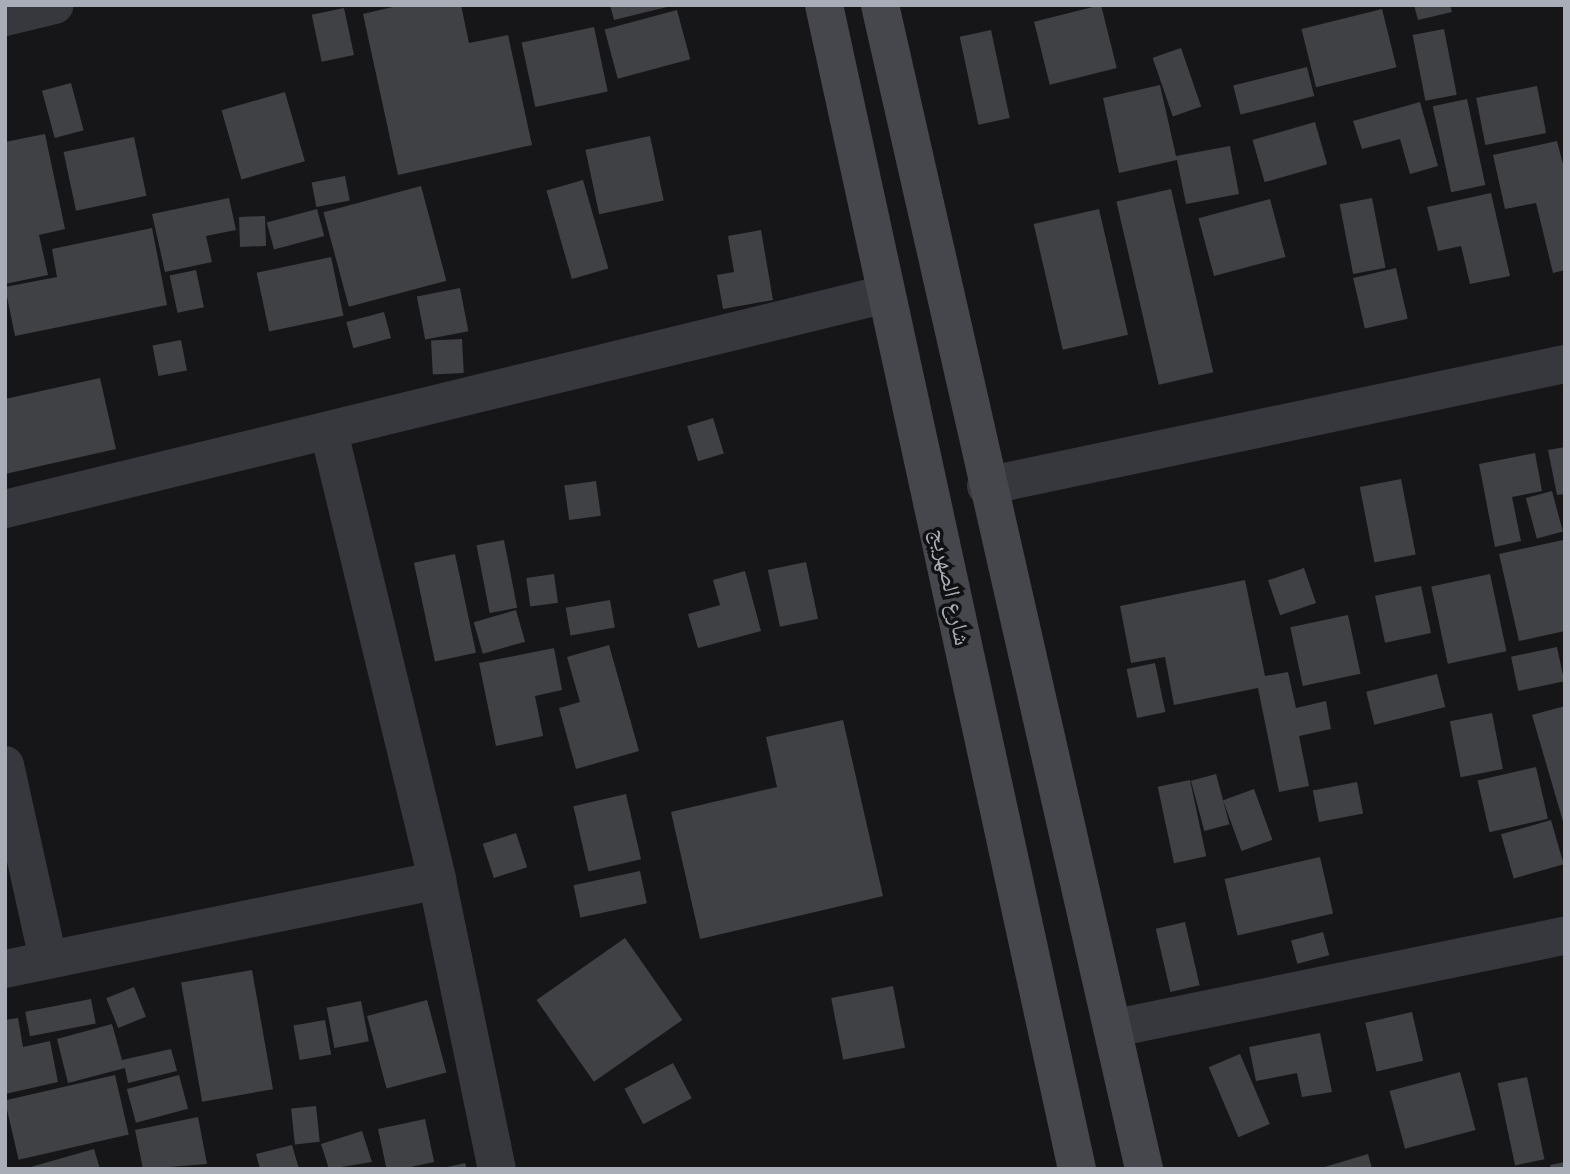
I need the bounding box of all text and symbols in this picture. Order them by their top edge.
street label: شارع الصهريج [924,526,976,648]

